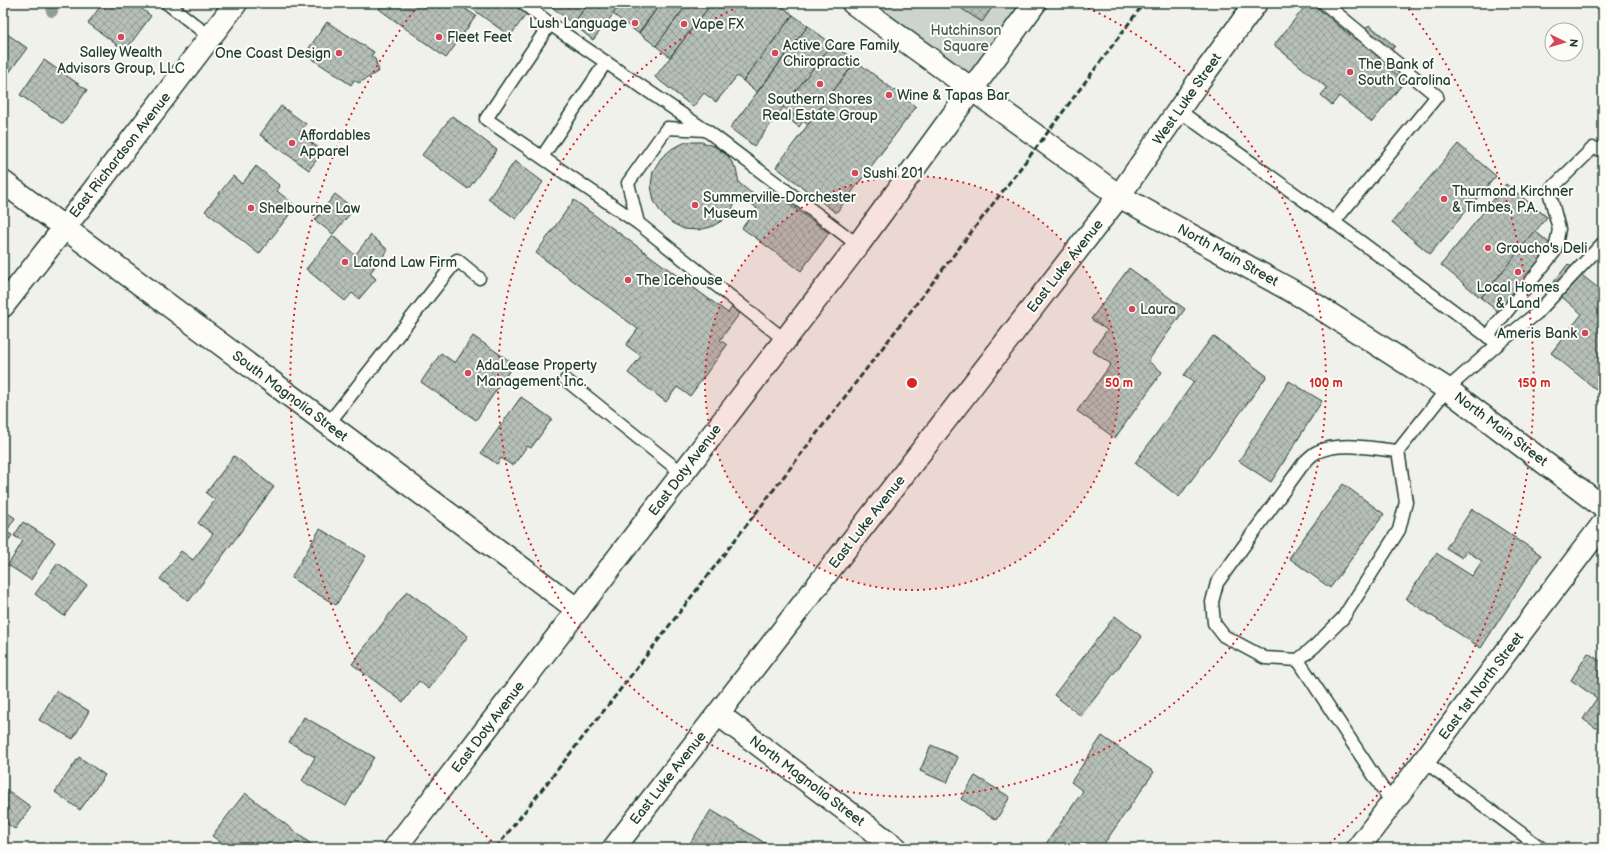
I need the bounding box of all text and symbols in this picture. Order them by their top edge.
place label: Lush Language [529,15,627,32]
place label: Vape FX [692,16,744,33]
marker: Lush Language [630,18,640,28]
marker: Vape FX [679,19,689,29]
park label: Hutchinson Square [930,22,1002,55]
north arrow [1544,22,1584,62]
place label: Fleet Feet [447,29,513,46]
marker: Salley Wealth Advisors Group, LLC [116,32,126,42]
marker: Fleet Feet [434,32,444,42]
place label: Active Care Family Chiropractic [783,37,900,70]
text: N [1567,38,1580,48]
place label: Salley Wealth Advisors Group, LLC [57,44,185,77]
place label: One Coast Design [215,45,331,62]
marker: One Coast Design [334,48,344,58]
marker: Active Care Family Chiropractic [770,48,780,58]
street label: West Luke Street [1149,49,1225,148]
place label: The Bank of South Carolina [1358,56,1451,89]
marker: The Bank of South Carolina [1345,67,1355,77]
marker: Southern Shores Real Estate Group [815,79,825,89]
place label: Wine & Tapas Bar [897,87,1010,104]
street label: East Richardson Avenue [66,89,174,221]
marker: Wine & Tapas Bar [884,90,894,100]
place label: Southern Shores Real Estate Group [762,91,878,124]
place label: Affordables Apparel [300,127,371,160]
marker: Affordables Apparel [287,138,297,148]
place label: Sushi 201 [863,165,923,182]
marker: Sushi 201 [850,168,860,178]
place label: Thurmond Kirchner & Timbes, P.A. [1452,183,1574,216]
place label: Summerville-Dorchester Museum [703,189,857,222]
marker: Thurmond Kirchner & Timbes, P.A. [1439,194,1449,204]
place label: Shelbourne Law [259,200,361,217]
marker: Summerville-Dorchester Museum [690,200,700,210]
marker: Shelbourne Law [246,203,256,213]
street label: East Luke Avenue [1023,216,1107,316]
street label: North Main Street [1175,220,1282,290]
place label: Groucho's Deli [1496,240,1587,257]
marker: Groucho's Deli [1483,243,1493,253]
place label: Lafond Law Firm [353,254,457,271]
marker: Lafond Law Firm [340,257,350,267]
marker: Local Homes & Land [1513,267,1523,277]
place label: The Icehouse [636,272,723,289]
marker: The Icehouse [623,275,633,285]
place label: Local Homes & Land [1477,279,1559,312]
place label: Laura [1140,301,1176,318]
marker: Laura [1127,304,1137,314]
place label: Ameris Bank [1497,325,1577,342]
marker: Ameris Bank [1580,328,1590,338]
street label: South Magnolia Street [229,347,352,445]
place label: AdaLease Property Management Inc. [476,357,598,390]
marker: AdaLease Property Management Inc. [463,368,473,378]
centre of rings [905,376,919,390]
text: 50 m [1105,376,1133,391]
text: 100 m [1309,376,1343,391]
text: 150 m [1518,376,1550,391]
street label: North Main Street [1451,388,1552,470]
street label: East Doty Avenue [645,421,725,519]
street label: East Luke Avenue [825,472,909,572]
street label: East 1st North Street [1435,628,1527,743]
street label: East Doty Avenue [448,678,528,776]
street label: East Luke Avenue [626,728,710,828]
street label: North Magnolia Street [746,732,868,830]

